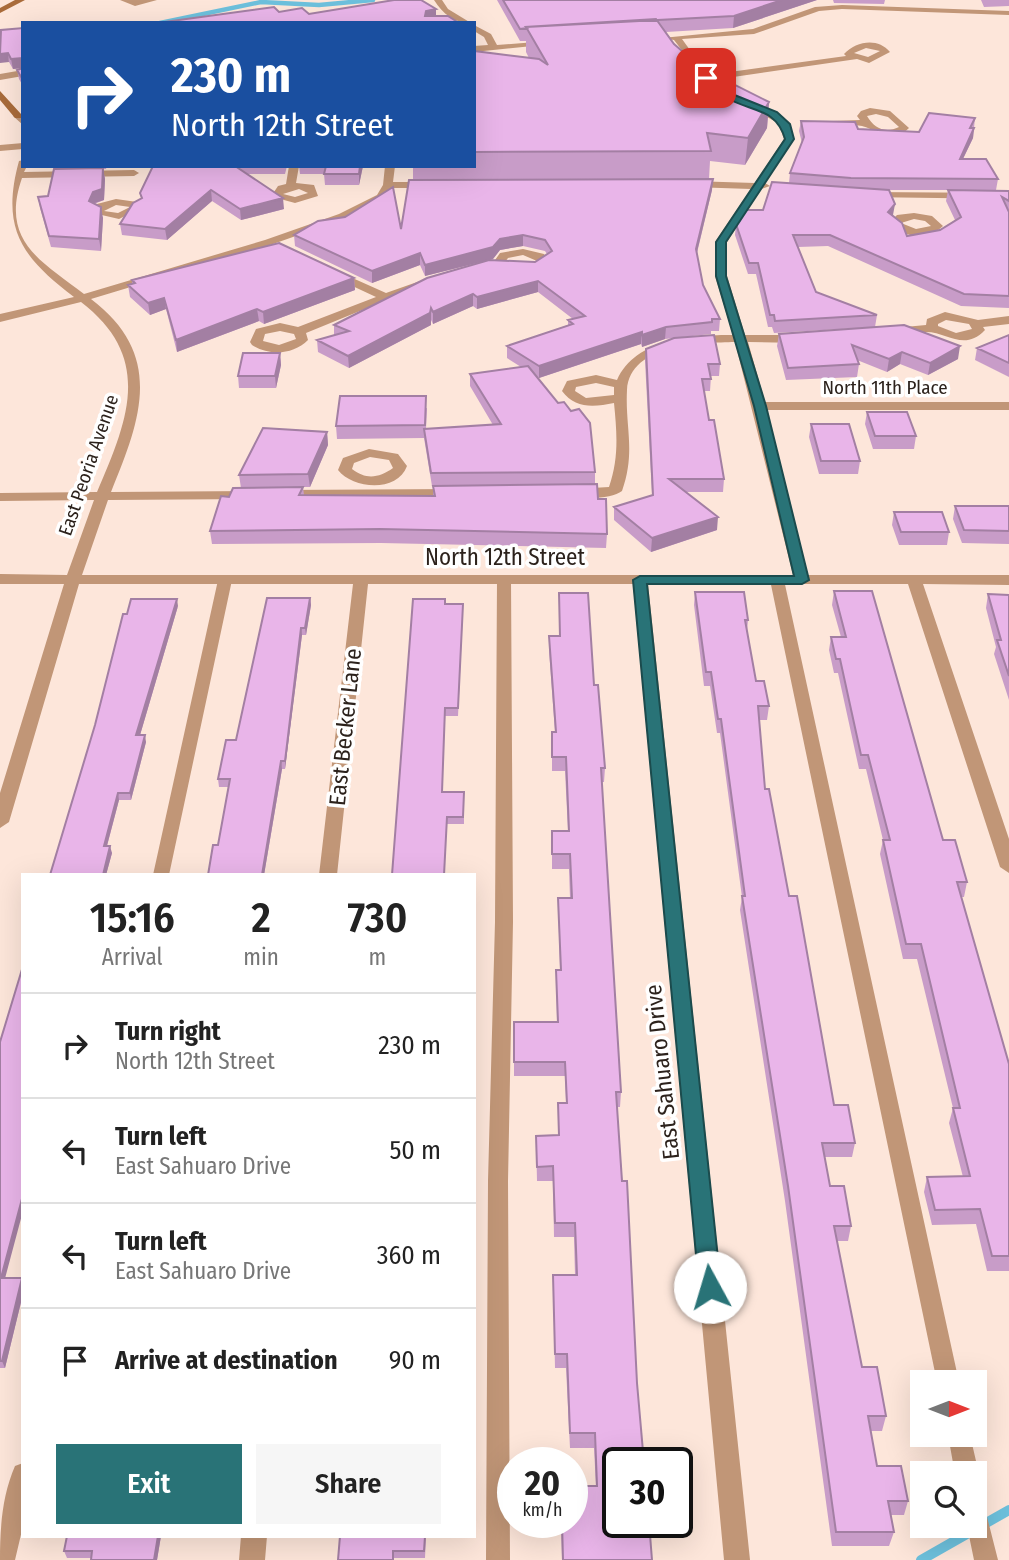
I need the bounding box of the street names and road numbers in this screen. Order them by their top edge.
street label: North 11th Place [822,376,948,399]
street label: East Peoria Avenue [54,392,123,539]
street label: North 12th Street [425,543,585,571]
street label: East Becker Lane [323,647,367,807]
street label: East Sahuaro Drive [639,983,685,1161]

